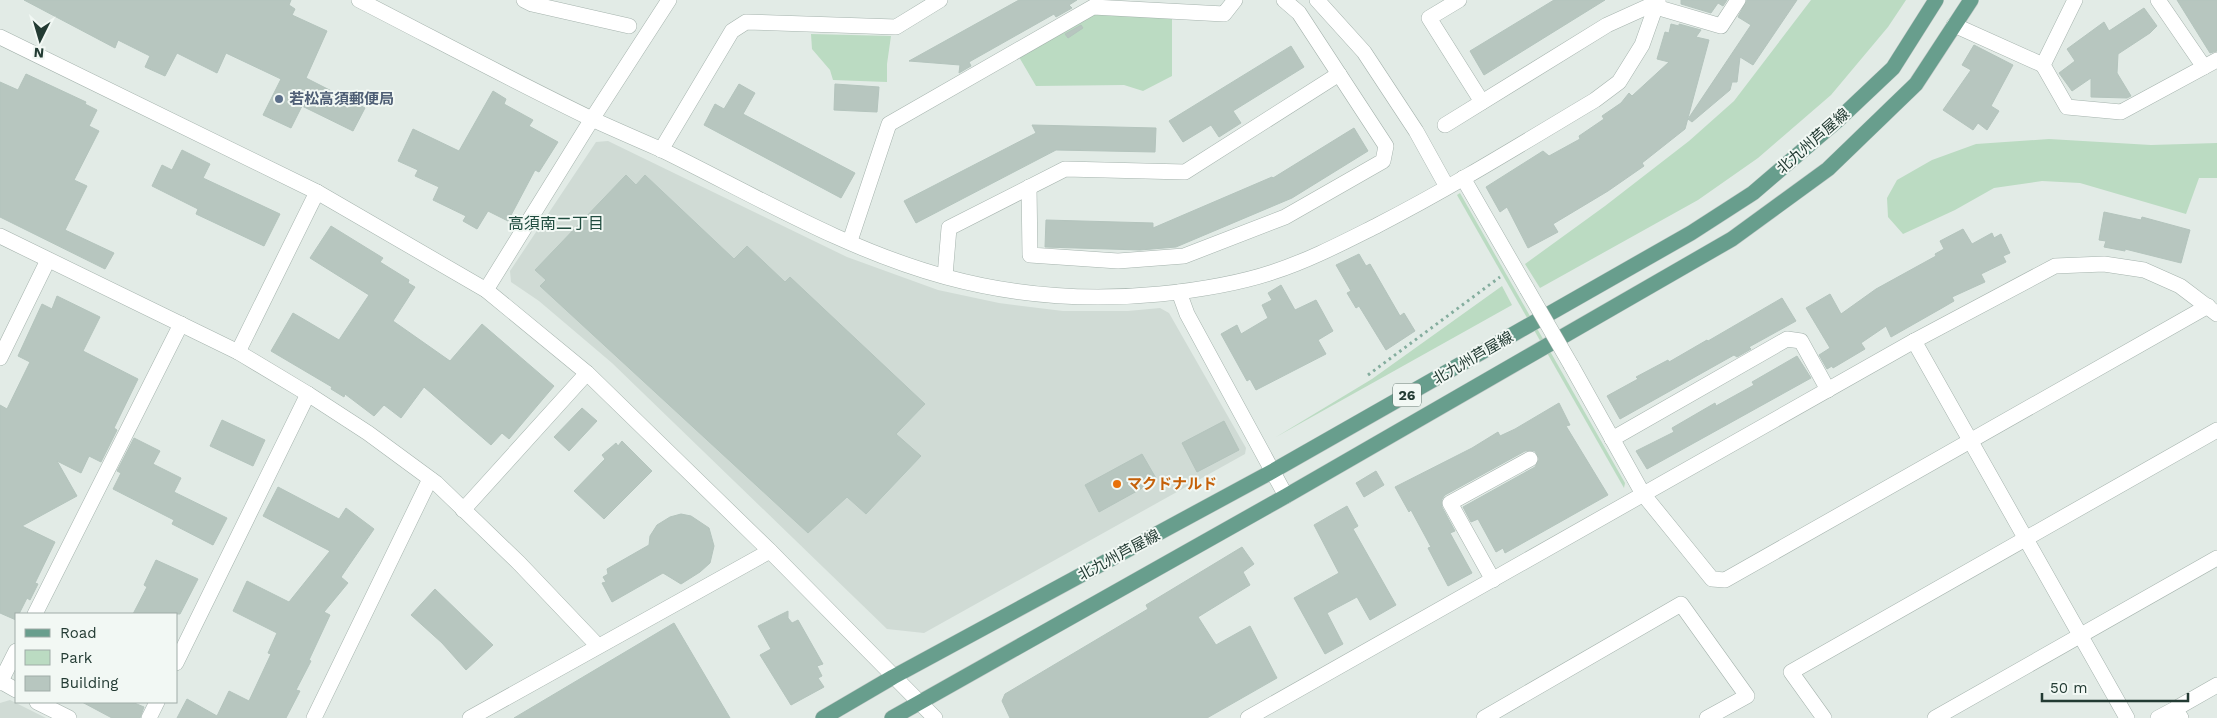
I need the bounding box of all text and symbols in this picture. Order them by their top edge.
north arrow [15,15,65,65]
text: N [33,45,45,61]
place label: 若松高須郵便局 [289,90,394,108]
marker: 若松高須郵便局 [273,93,285,105]
street label: 北九州芦屋線 [1773,105,1853,177]
district label: 高須南二丁目 [508,214,604,233]
street label: 北九州芦屋線 [1430,328,1516,388]
road number: 26 [1393,384,1421,406]
place label: マクドナルド [1127,475,1217,493]
marker: マクドナルド [1111,478,1123,490]
street label: 北九州芦屋線 [1075,526,1163,584]
legend [15,613,178,703]
text: Road [60,624,97,642]
text: Park [60,649,93,667]
scale bar [2042,670,2188,702]
text: Building [60,674,118,692]
text: 50 m [2050,679,2087,697]

